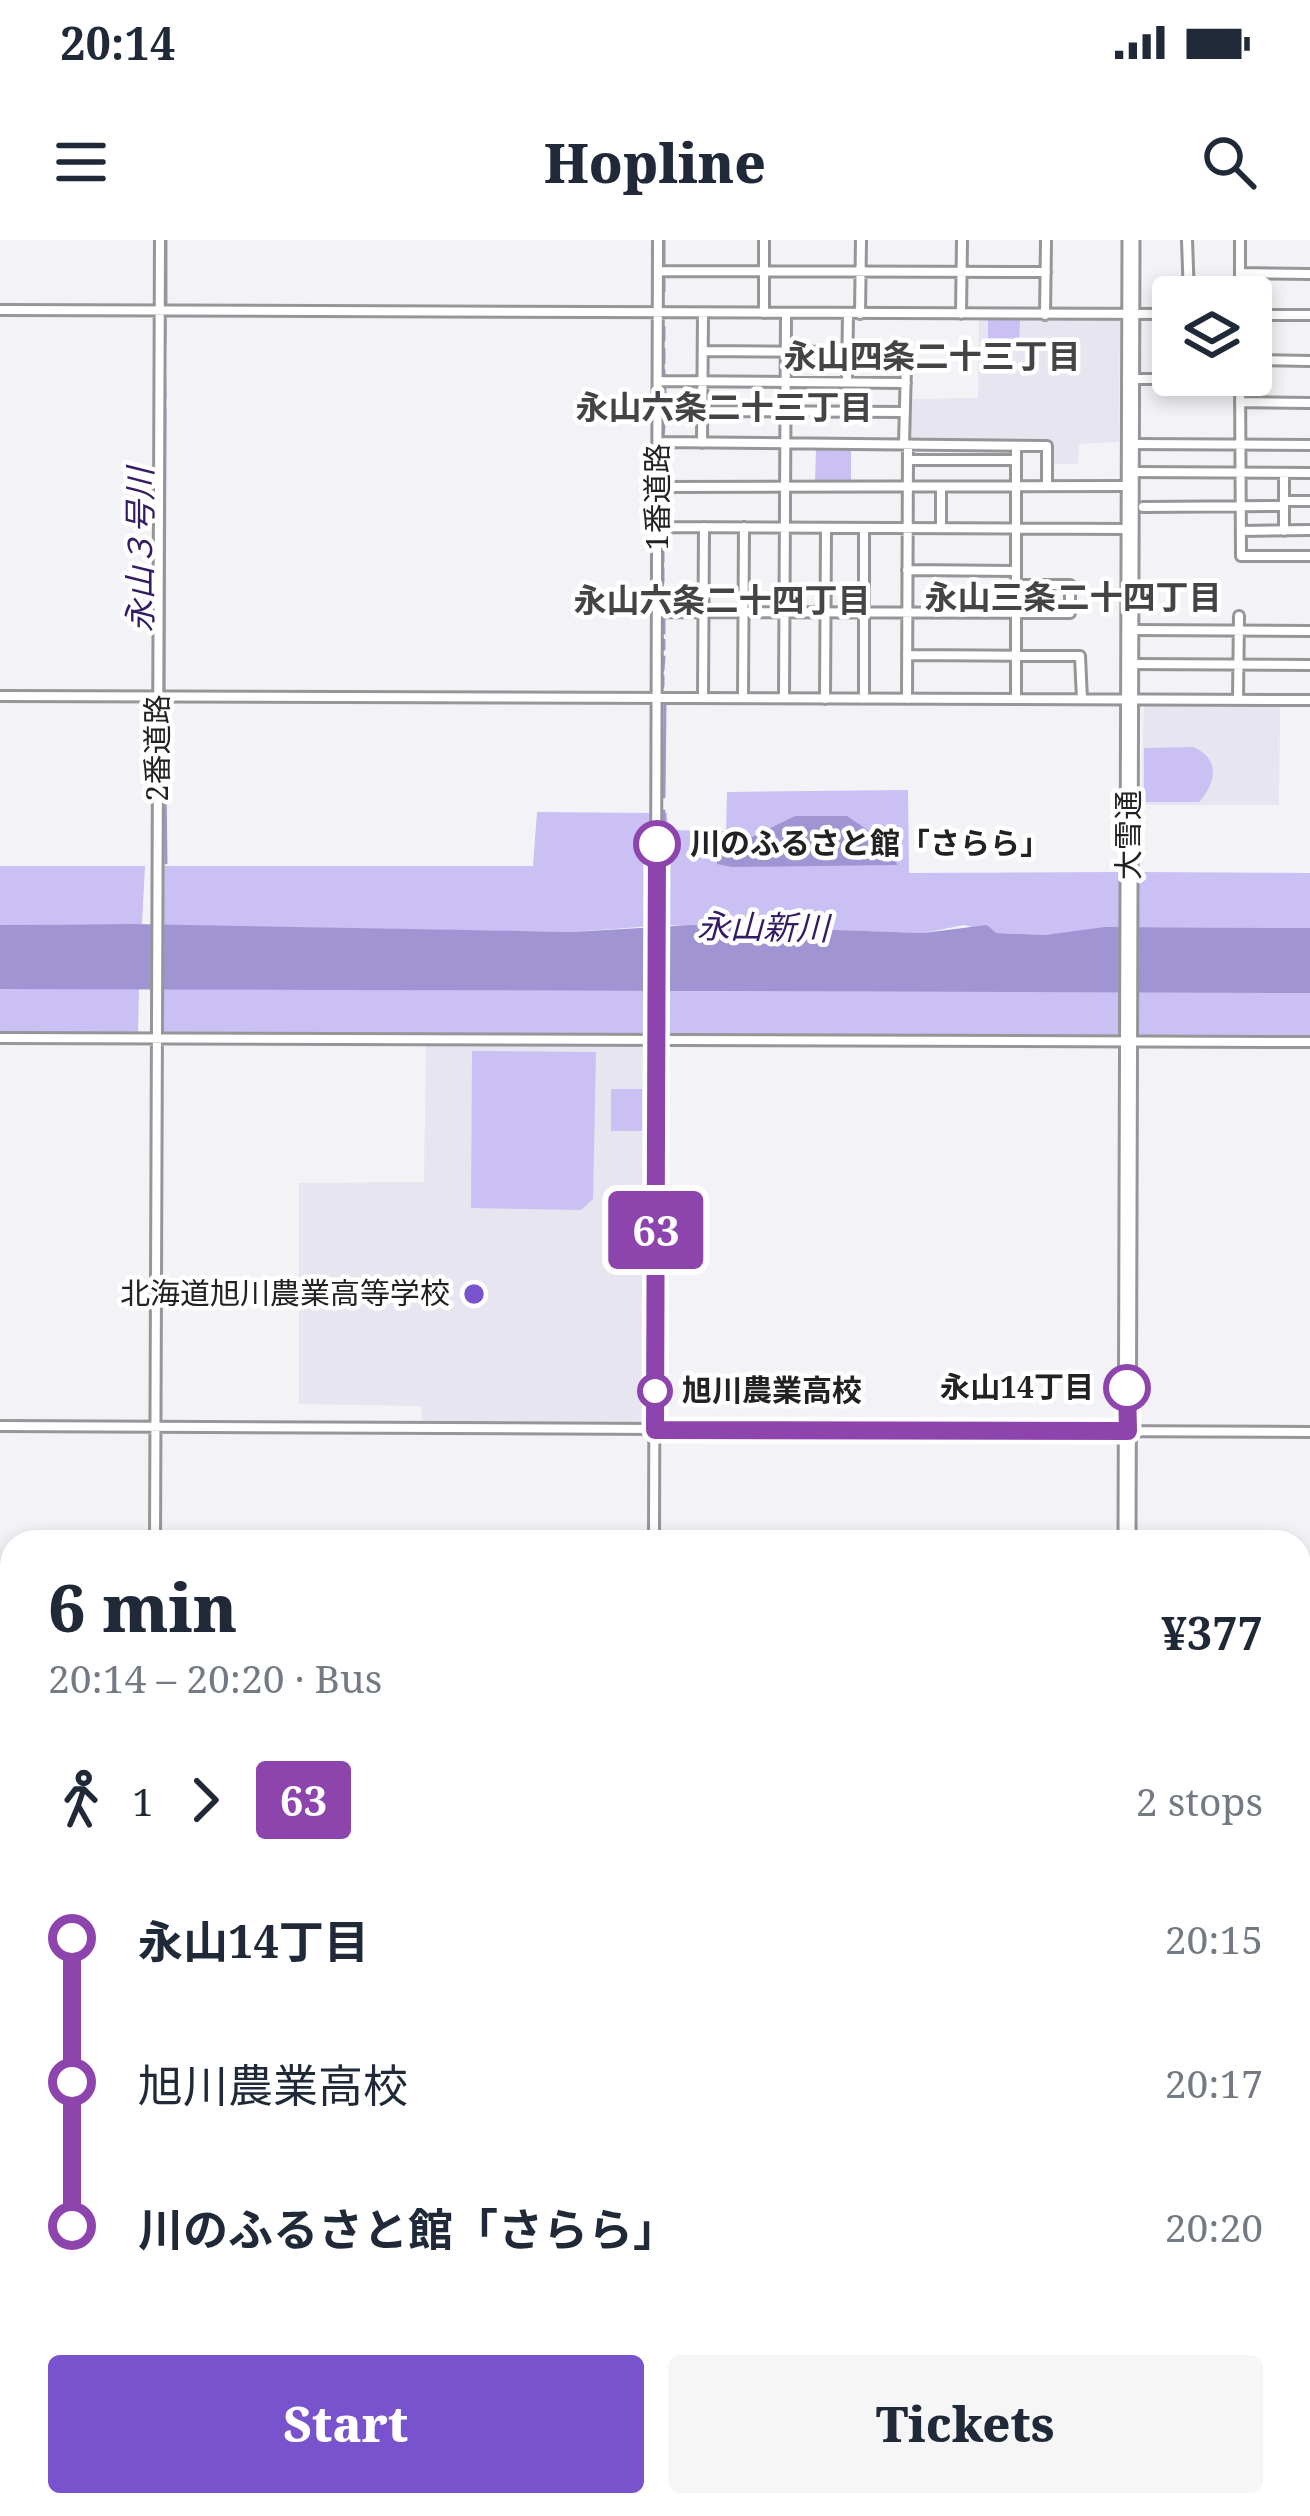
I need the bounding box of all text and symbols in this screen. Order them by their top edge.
text: 20:14 [60,12,175,73]
text: Hopline [544,125,766,199]
icon: menu [48,129,114,195]
icon: search [1196,129,1262,195]
map controls [1152,276,1272,396]
button: layers [1152,276,1272,396]
district label: 永山四条二十三丁目 [784,333,1081,378]
district label: 永山六条二十三丁目 [576,384,873,429]
street label: 1番道路 [636,444,677,550]
water label: 永山３号川 [117,465,162,633]
district label: 永山三条二十四丁目 [925,574,1222,619]
district label: 永山六条二十四丁目 [574,577,871,622]
street label: 2番道路 [136,695,177,801]
street label: 大雪通 [1107,790,1148,880]
marker: 川のふるさと館「さらら」 [635,822,679,866]
place label: 川のふるさと館「さらら」 [690,822,1050,863]
water label: 永山新川 [697,903,832,950]
line badge: 63 [602,1191,710,1269]
text: 63 [632,1201,680,1258]
place label: 北海道旭川農業高等学校 [120,1272,450,1313]
marker: 北海道旭川農業高等学校 [461,1281,487,1307]
place label: 永山14丁目 [940,1366,1094,1407]
marker: 永山14丁目 [1105,1366,1149,1410]
place label: 旭川農業高校 [682,1369,862,1410]
marker: 旭川農業高校 [639,1375,671,1407]
text: 6 min [48,1561,238,1651]
text: ¥377 [1161,1602,1263,1663]
text: 20:14 – 20:20 · Bus [48,1651,382,1704]
icon: walk [48,1767,114,1833]
icon: forward [172,1767,238,1833]
text: 63 [280,1771,327,1828]
text: 1 [132,1774,154,1827]
text: 2 stops [1136,1774,1263,1827]
text: 永山14丁目 [138,1910,369,1971]
text: 20:15 [1165,1912,1263,1965]
text: 旭川農業高校 [138,2054,408,2115]
text: 20:17 [1165,2056,1263,2109]
text: 川のふるさと館「さらら」 [138,2198,678,2259]
text: 20:20 [1165,2200,1263,2253]
button: Start [48,2355,644,2493]
button: Tickets [668,2355,1263,2493]

